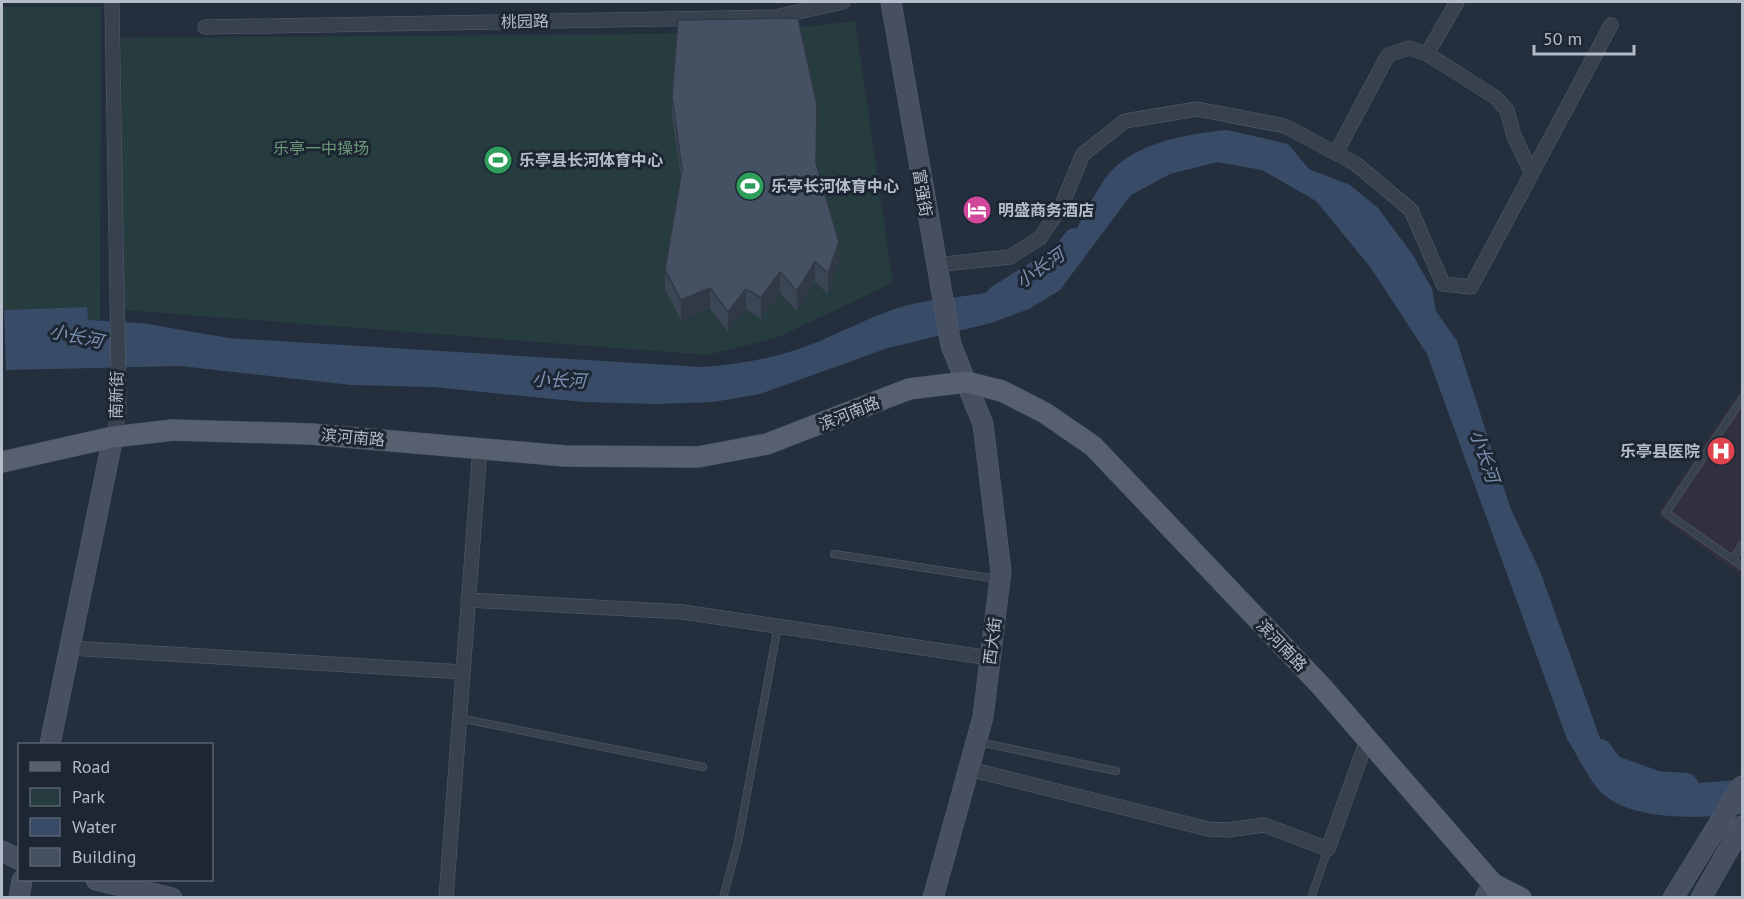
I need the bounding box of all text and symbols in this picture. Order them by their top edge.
street label: 桃园路 [501,11,549,31]
scale bar [1534,18,1634,56]
text: 50 m [1543,27,1582,50]
park label: 乐亭一中操场 [273,138,369,158]
sports icon: 乐亭县长河体育中心 [482,144,514,176]
place label: 乐亭县长河体育中心 [519,150,663,170]
street label: 富强街 [909,168,937,218]
sports icon: 乐亭长河体育中心 [734,170,766,202]
place label: 乐亭长河体育中心 [771,176,899,196]
hotel icon: 明盛商务酒店 [961,194,993,226]
place label: 明盛商务酒店 [998,200,1094,220]
water label: 小长河 [1011,241,1071,293]
water label: 小长河 [47,319,108,353]
water label: 小长河 [532,368,589,393]
street label: 南新街 [106,371,126,419]
street label: 滨河南路 [816,392,882,434]
street label: 滨河南路 [320,424,386,450]
water label: 小长河 [1465,427,1506,488]
hospital icon: 乐亭县医院 [1705,435,1737,467]
place label: 乐亭县医院 [1620,441,1700,461]
street label: 滨河南路 [1253,615,1311,675]
street label: 西大街 [979,616,1005,666]
legend [18,743,213,881]
text: Road [72,755,110,778]
text: Park [72,785,105,808]
text: Water [72,815,116,838]
text: Building [72,845,136,868]

